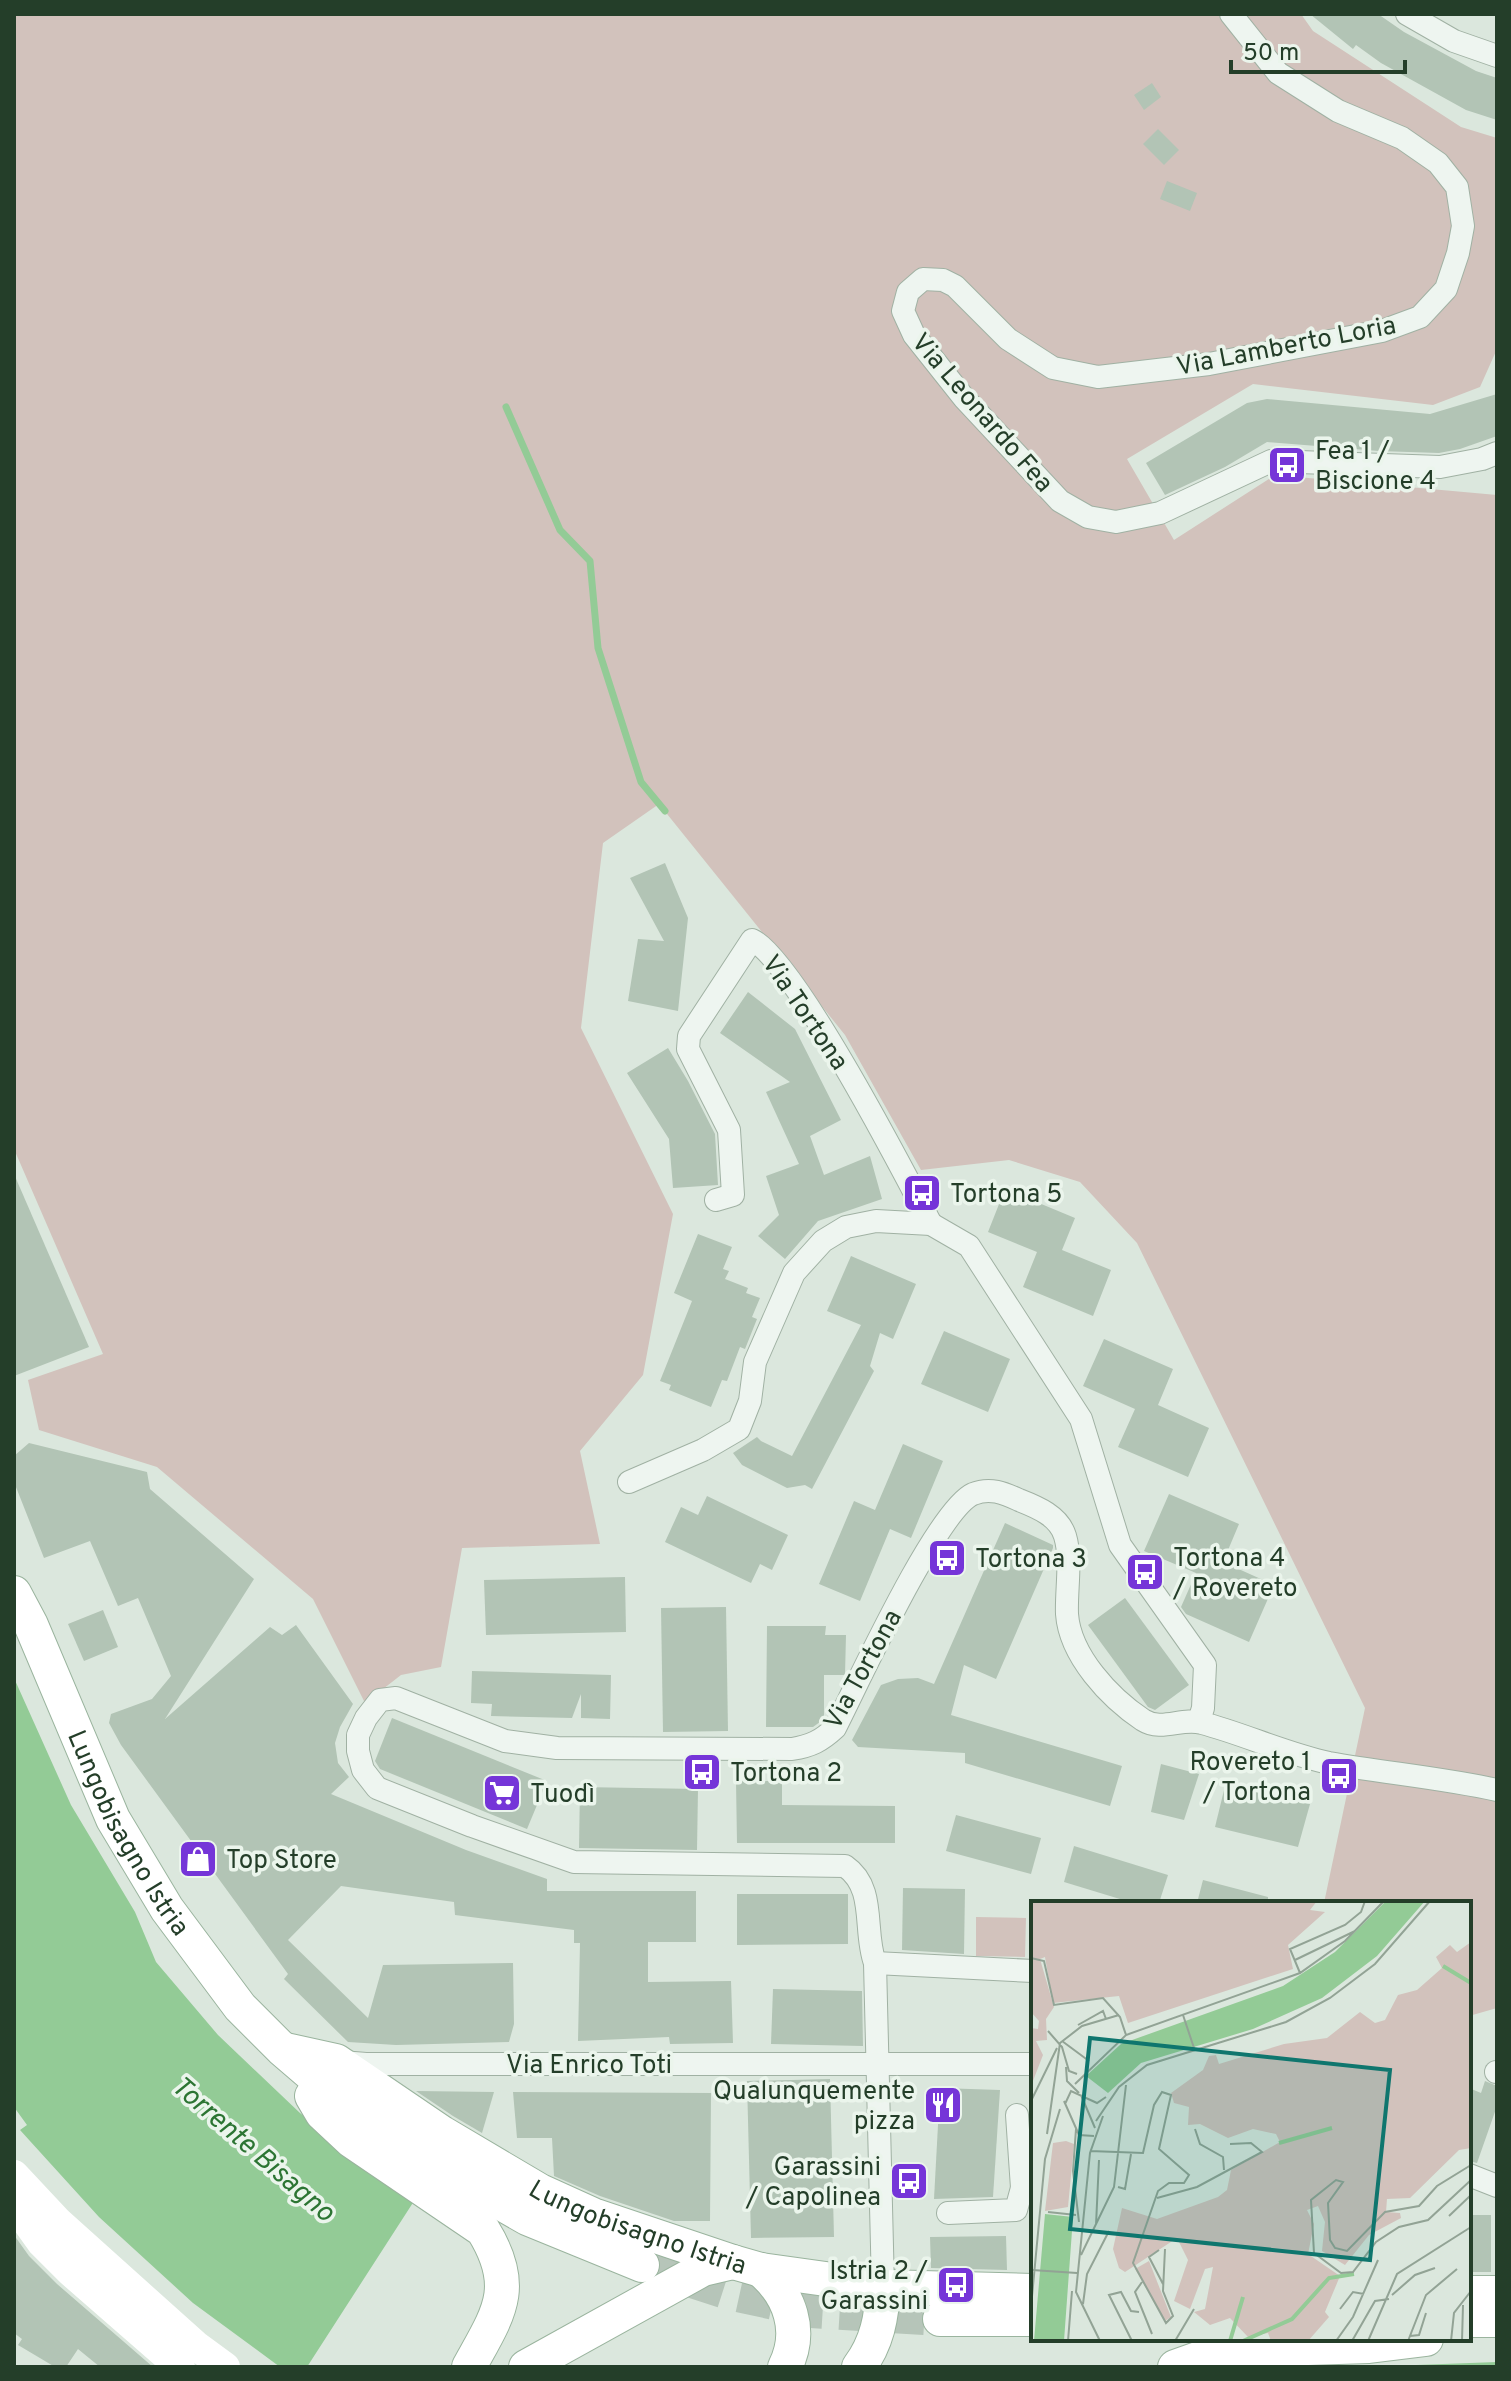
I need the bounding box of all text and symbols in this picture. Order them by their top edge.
scale bar [1231,24,1405,74]
text: 50 m [1243,39,1299,69]
street label: Via Lamberto Loria [1174,310,1399,385]
street label: Via Leonardo Fea [903,327,1059,500]
place label: Fea 1 / Biscione 4 [1315,436,1436,499]
bus stop icon: Fea 1 / Biscione 4 [1266,444,1308,486]
street label: Via Tortona [753,949,855,1078]
bus stop icon: Tortona 5 [901,1172,943,1214]
place label: Tortona 5 [950,1179,1062,1212]
bus stop icon: Tortona 3 [926,1537,968,1579]
place label: Tortona 4 / Rovereto [1172,1543,1298,1606]
place label: Tortona 3 [975,1544,1087,1577]
bus stop icon: Tortona 4 / Rovereto [1124,1551,1166,1593]
street label: Via Tortona [818,1604,911,1736]
street label: Lungobisagno Istria [58,1726,195,1943]
place label: Rovereto 1 / Tortona [1189,1747,1311,1810]
bus stop icon: Tortona 2 [681,1751,723,1793]
bus stop icon: Rovereto 1 / Tortona [1318,1755,1360,1797]
place label: Tortona 2 [730,1758,842,1791]
supermarket icon: Tuodì [481,1772,523,1814]
place label: Tuodì [530,1779,595,1812]
shop icon: Top Store [177,1838,219,1880]
place label: Top Store [226,1845,337,1878]
inset map [1031,1901,1471,2341]
street label: Via Enrico Toti [506,2050,672,2083]
water label: Torrente Bisagno [163,2069,341,2231]
place label: Qualunquemente pizza [713,2076,915,2139]
restaurant icon: Qualunquemente pizza [922,2084,964,2126]
place label: Garassini / Capolinea [745,2152,881,2215]
bus stop icon: Garassini / Capolinea [888,2160,930,2202]
street label: Lungobisagno Istria [522,2174,750,2284]
place label: Istria 2 / Garassini [821,2256,928,2319]
bus stop icon: Istria 2 / Garassini [935,2264,977,2306]

